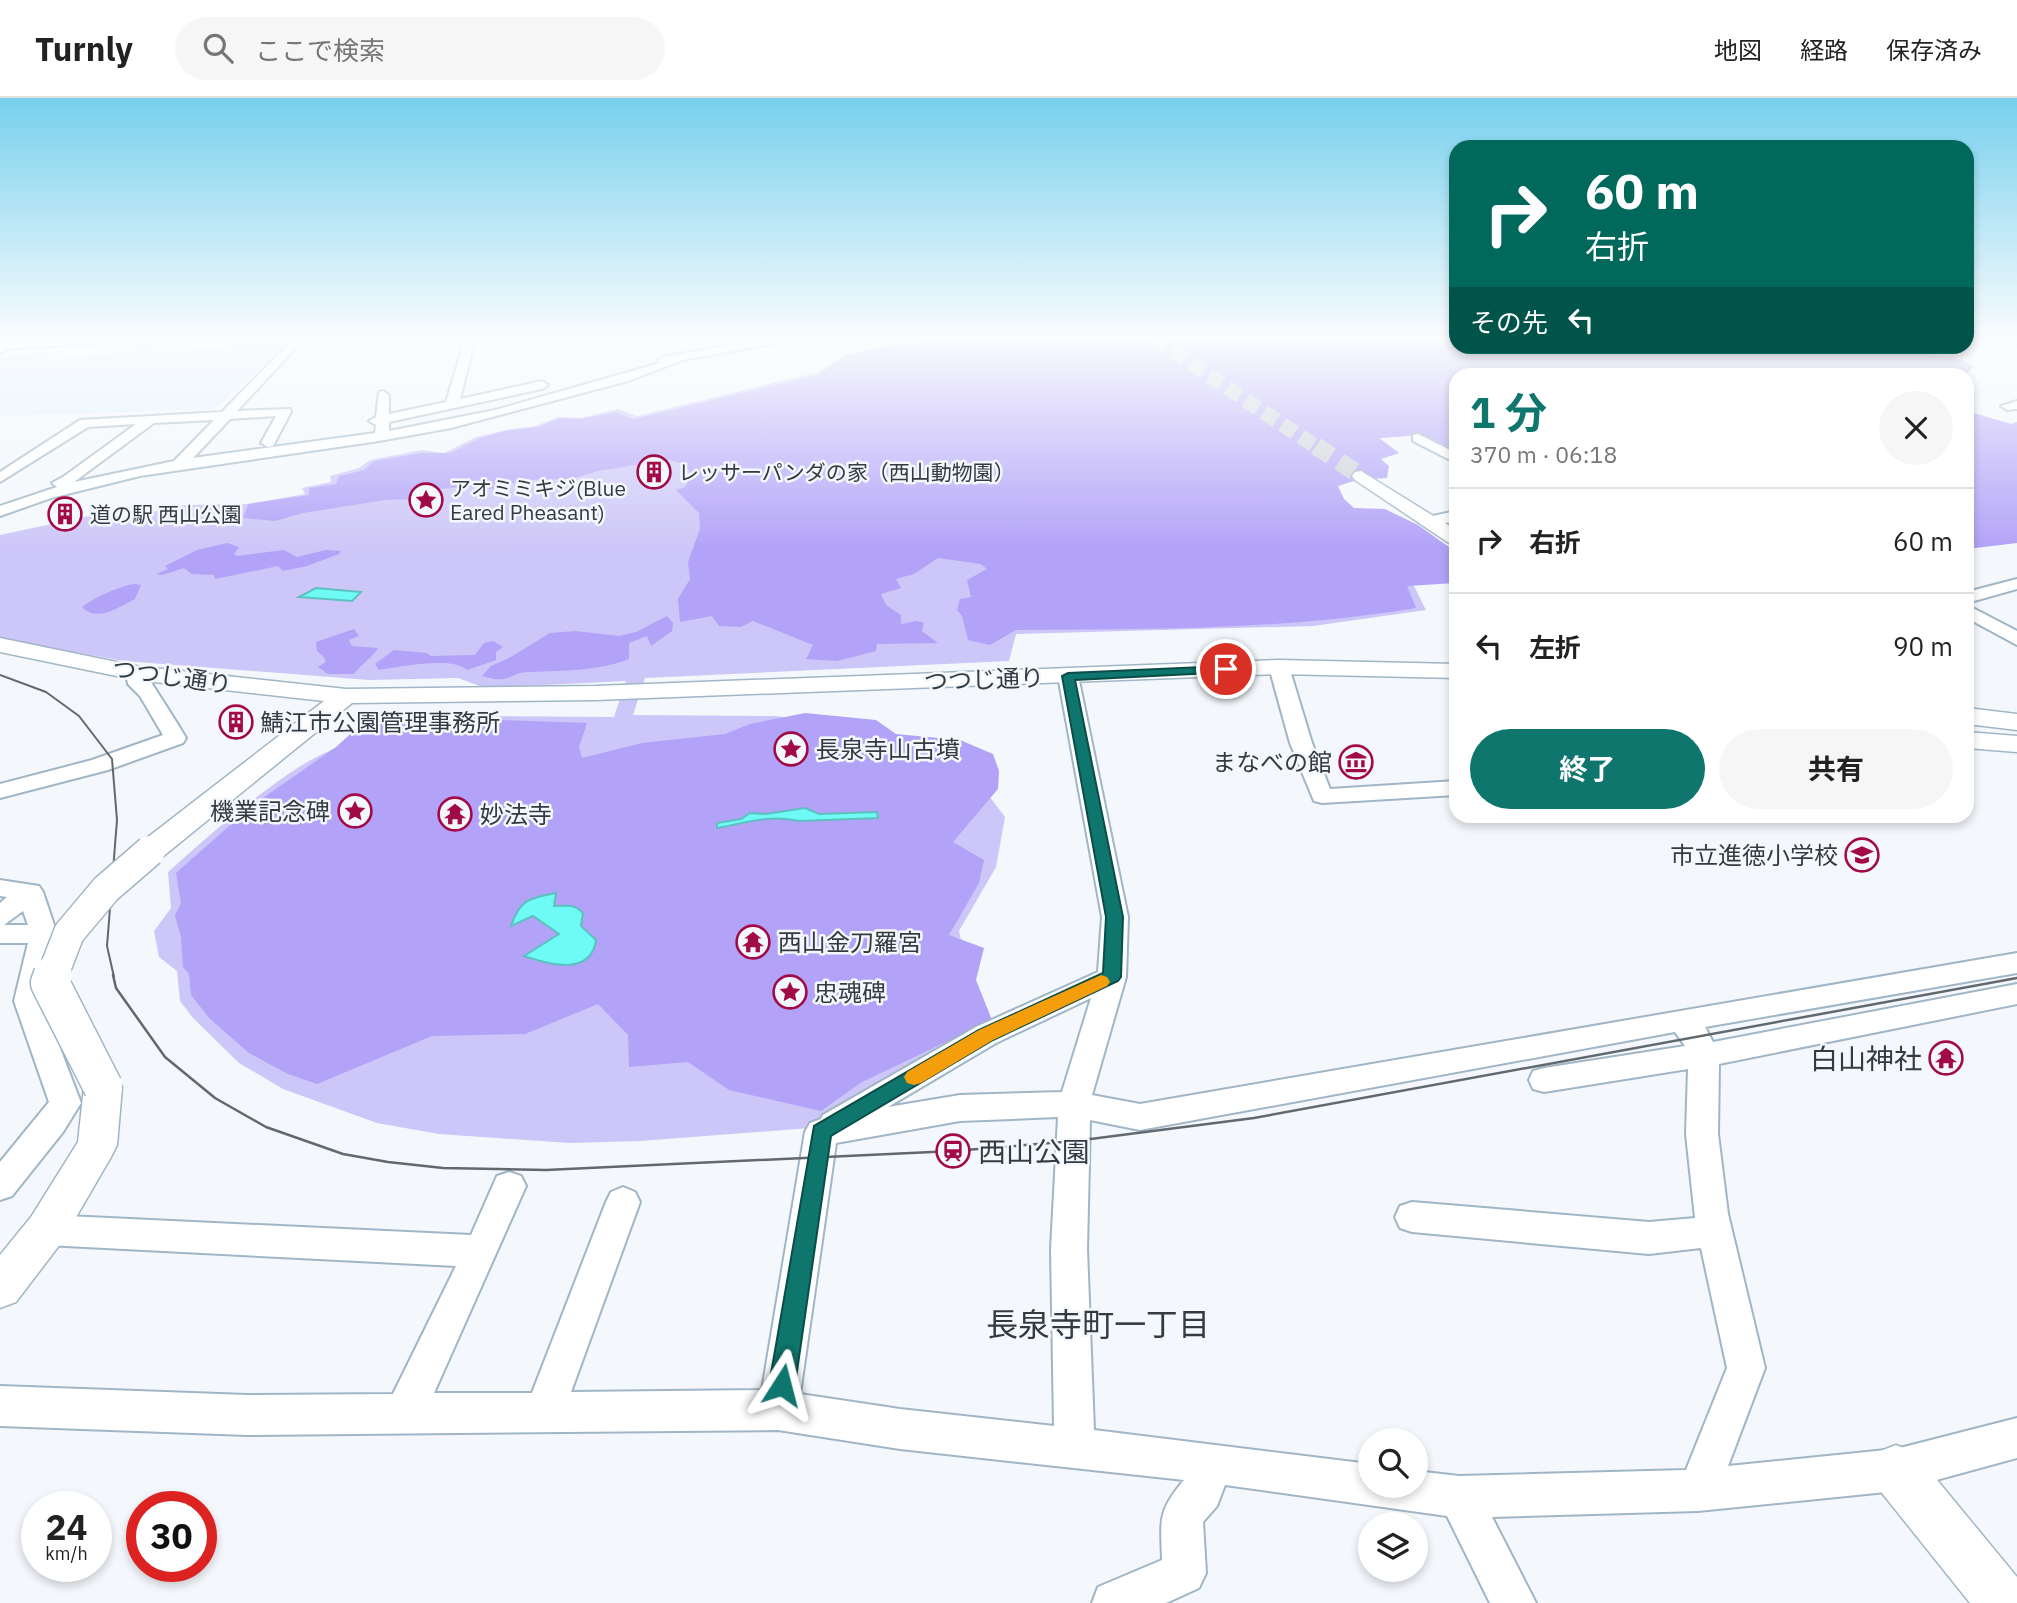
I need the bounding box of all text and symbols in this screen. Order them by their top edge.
search box [175,17,665,80]
text: Turnly [35,27,133,70]
icon: search [199,29,237,67]
text: ここで検索 [255,33,385,67]
text: 地図 [1714,34,1762,66]
text: 経路 [1800,34,1848,66]
text: 保存済み [1886,34,1982,66]
text: 60 m [1585,159,1699,222]
icon: right [1470,168,1561,259]
text: 右折 [1585,225,1649,267]
icon: left [1562,301,1600,339]
text: その先 [1470,305,1548,339]
text: 1 分 [1470,385,1547,440]
button: close [1879,391,1953,465]
text: 370 m · 06:18 [1470,439,1617,469]
building icon: レッサーパンダの家（西山動物園） [635,453,673,491]
place label: レッサーパンダの家（西山動物園） [678,458,1015,486]
place label: アオミミキジ(Blue Eared Pheasant) [450,474,626,526]
place icon: アオミミキジ(Blue Eared Pheasant) [407,481,445,519]
building icon: 道の駅 西山公園 [46,495,84,533]
place label: 道の駅 西山公園 [90,500,242,528]
icon: right [1470,522,1508,560]
text: 60 m [1893,524,1953,558]
text: 右折 [1529,525,1581,559]
icon: left [1470,627,1508,665]
text: 90 m [1893,629,1953,663]
text: 左折 [1529,630,1581,664]
pin [1196,639,1256,699]
icon: arrive [1207,650,1245,688]
street label: つつじ通り [110,652,234,700]
street label: つつじ通り [923,661,1045,697]
building icon: 鯖江市公園管理事務所 [217,703,255,741]
place label: 鯖江市公園管理事務所 [260,706,500,738]
button: 終了 [1470,729,1705,809]
button: 共有 [1719,729,1953,809]
place icon: 長泉寺山古墳 [772,730,810,768]
place label: 長泉寺山古墳 [816,733,960,765]
museum icon: まなべの館 [1337,743,1375,781]
place label: まなべの館 [1212,746,1332,778]
place icon: 機業記念碑 [336,792,374,830]
place label: 機業記念碑 [210,795,330,827]
temple icon: 妙法寺 [436,795,474,833]
place label: 妙法寺 [480,798,552,830]
school or university icon: 市立進徳小学校 [1843,836,1881,874]
place label: 市立進徳小学校 [1670,839,1838,871]
temple icon: 西山金刀羅宮 [734,923,772,961]
place label: 西山金刀羅宮 [778,926,922,958]
place icon: 忠魂碑 [771,973,809,1011]
place label: 忠魂碑 [814,976,886,1008]
temple icon: 白山神社 [1927,1039,1965,1077]
place label: 白山神社 [1810,1040,1922,1077]
station icon: 西山公園 [934,1132,972,1170]
place label: 西山公園 [978,1133,1090,1170]
district label: 長泉寺町一丁目 [986,1303,1210,1345]
position arrow [745,1348,819,1422]
map controls [1358,1428,1428,1582]
button: search [1358,1428,1428,1498]
speed limit sign: 30 [126,1491,217,1582]
text: 24 [45,1504,88,1550]
button: layers [1358,1512,1428,1582]
text: km/h [45,1542,88,1565]

